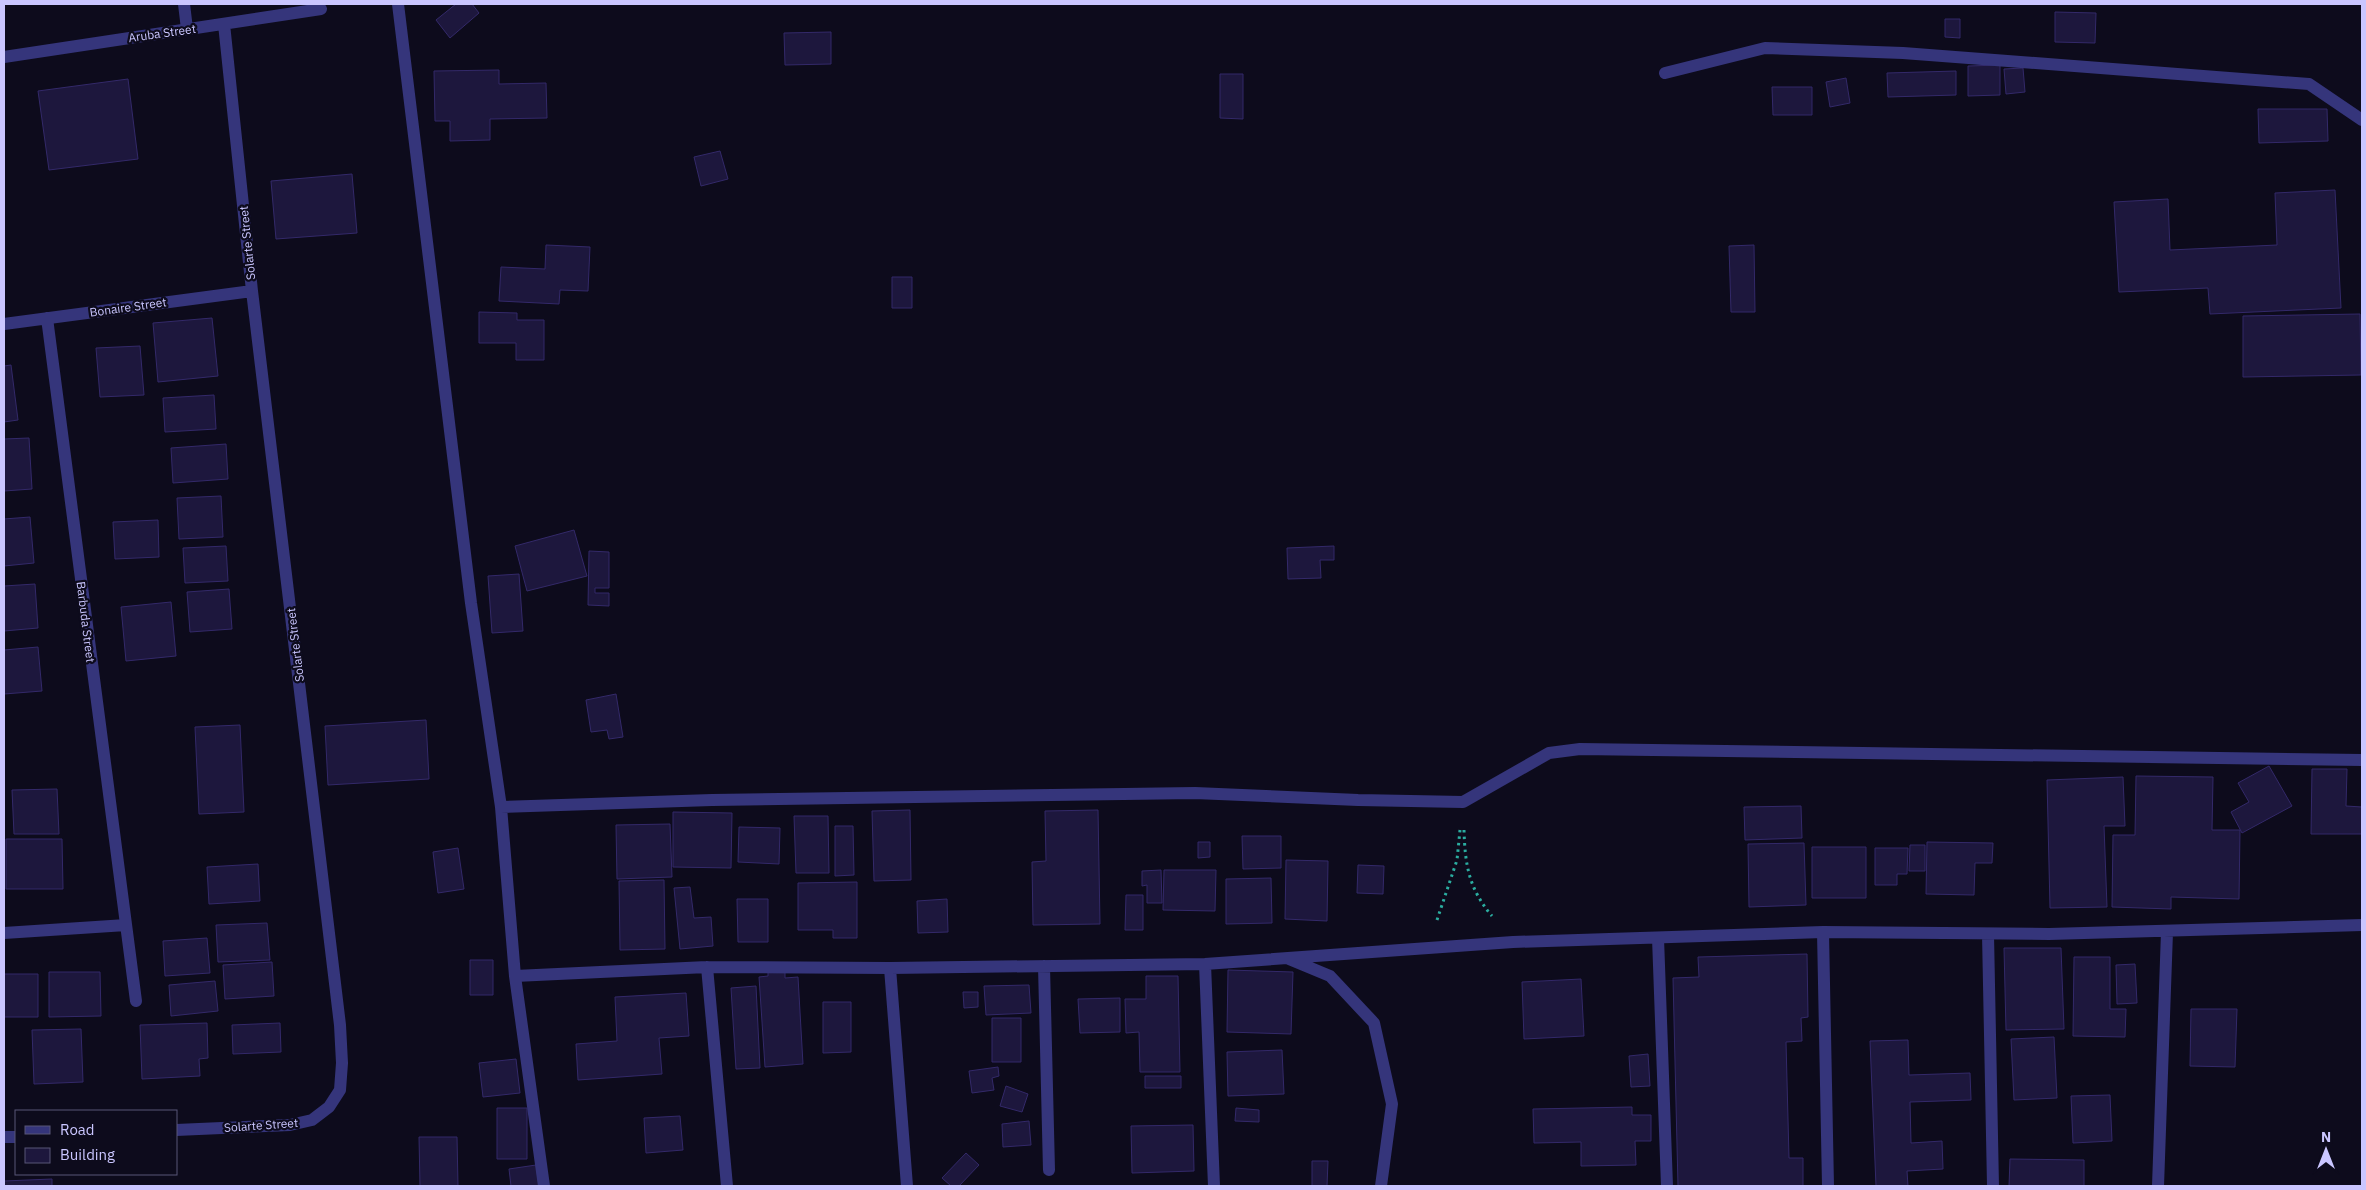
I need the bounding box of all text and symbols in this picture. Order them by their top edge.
street label: Aruba Street [127,21,197,45]
street label: Solarte Street [236,205,258,281]
street label: Bonaire Street [89,294,167,320]
street label: Barbuda Street [74,581,98,663]
street label: Solarte Street [283,607,307,683]
legend [15,1110,178,1175]
street label: Solarte Street [223,1115,299,1135]
text: Road [60,1120,95,1139]
north arrow [2301,1125,2351,1175]
text: N [2321,1128,2331,1146]
text: Building [60,1145,115,1164]

